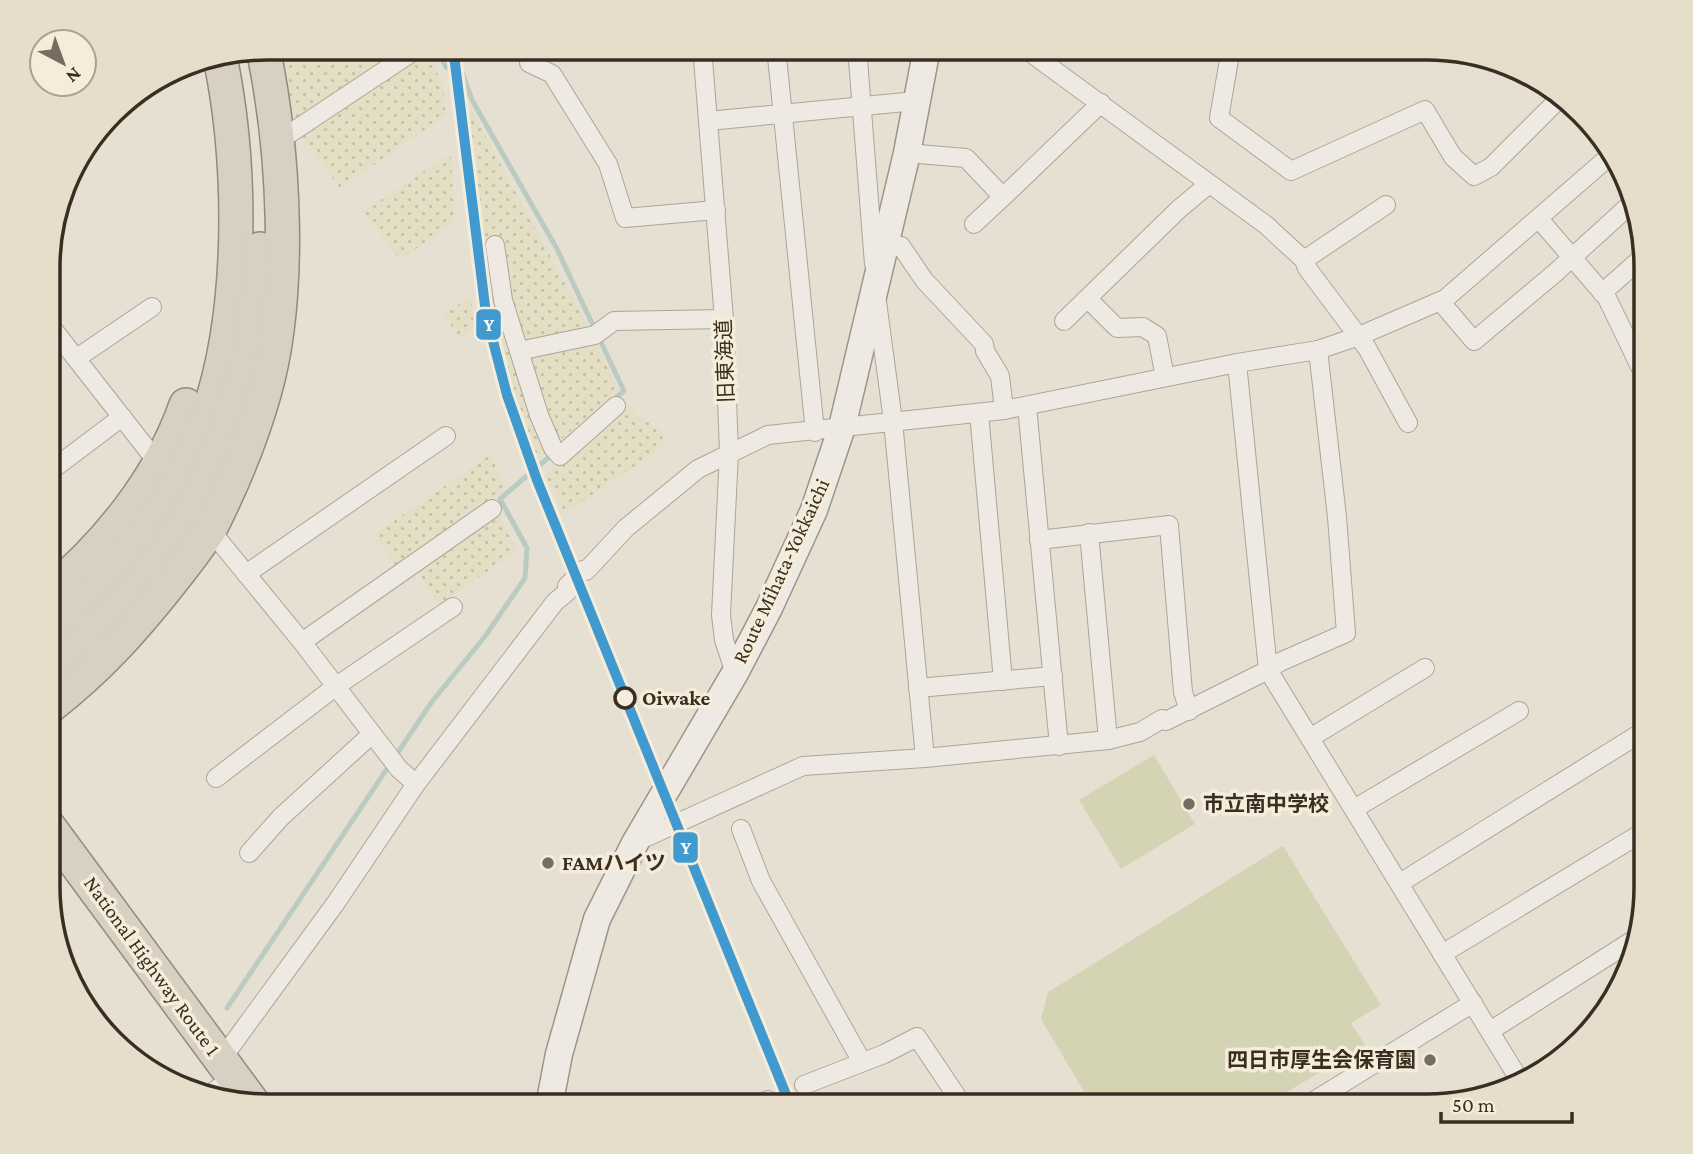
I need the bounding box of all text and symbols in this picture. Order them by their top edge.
north arrow [28,28,98,98]
text: N [62,63,86,88]
line badge: Y [475,308,502,341]
text: Y [484,314,495,335]
street label: 旧東海道 [712,319,738,403]
street label: Route Mihata-Yokkaichi [728,474,835,667]
place label: Oiwake [642,686,710,710]
marker: Oiwake [614,687,636,709]
place label: 市立南中学校 [1203,792,1329,816]
marker: 市立南中学校 [1181,796,1197,812]
line badge: Y [672,831,699,864]
text: Y [681,837,692,858]
place label: FAMハイツ [562,851,666,875]
marker: FAMハイツ [540,855,556,871]
street label: National Highway Route 1 [79,872,225,1060]
place label: 四日市厚生会保育園 [1227,1048,1416,1072]
marker: 四日市厚生会保育園 [1422,1052,1438,1068]
scale bar [1441,1080,1572,1124]
text: 50 m [1452,1093,1495,1117]

